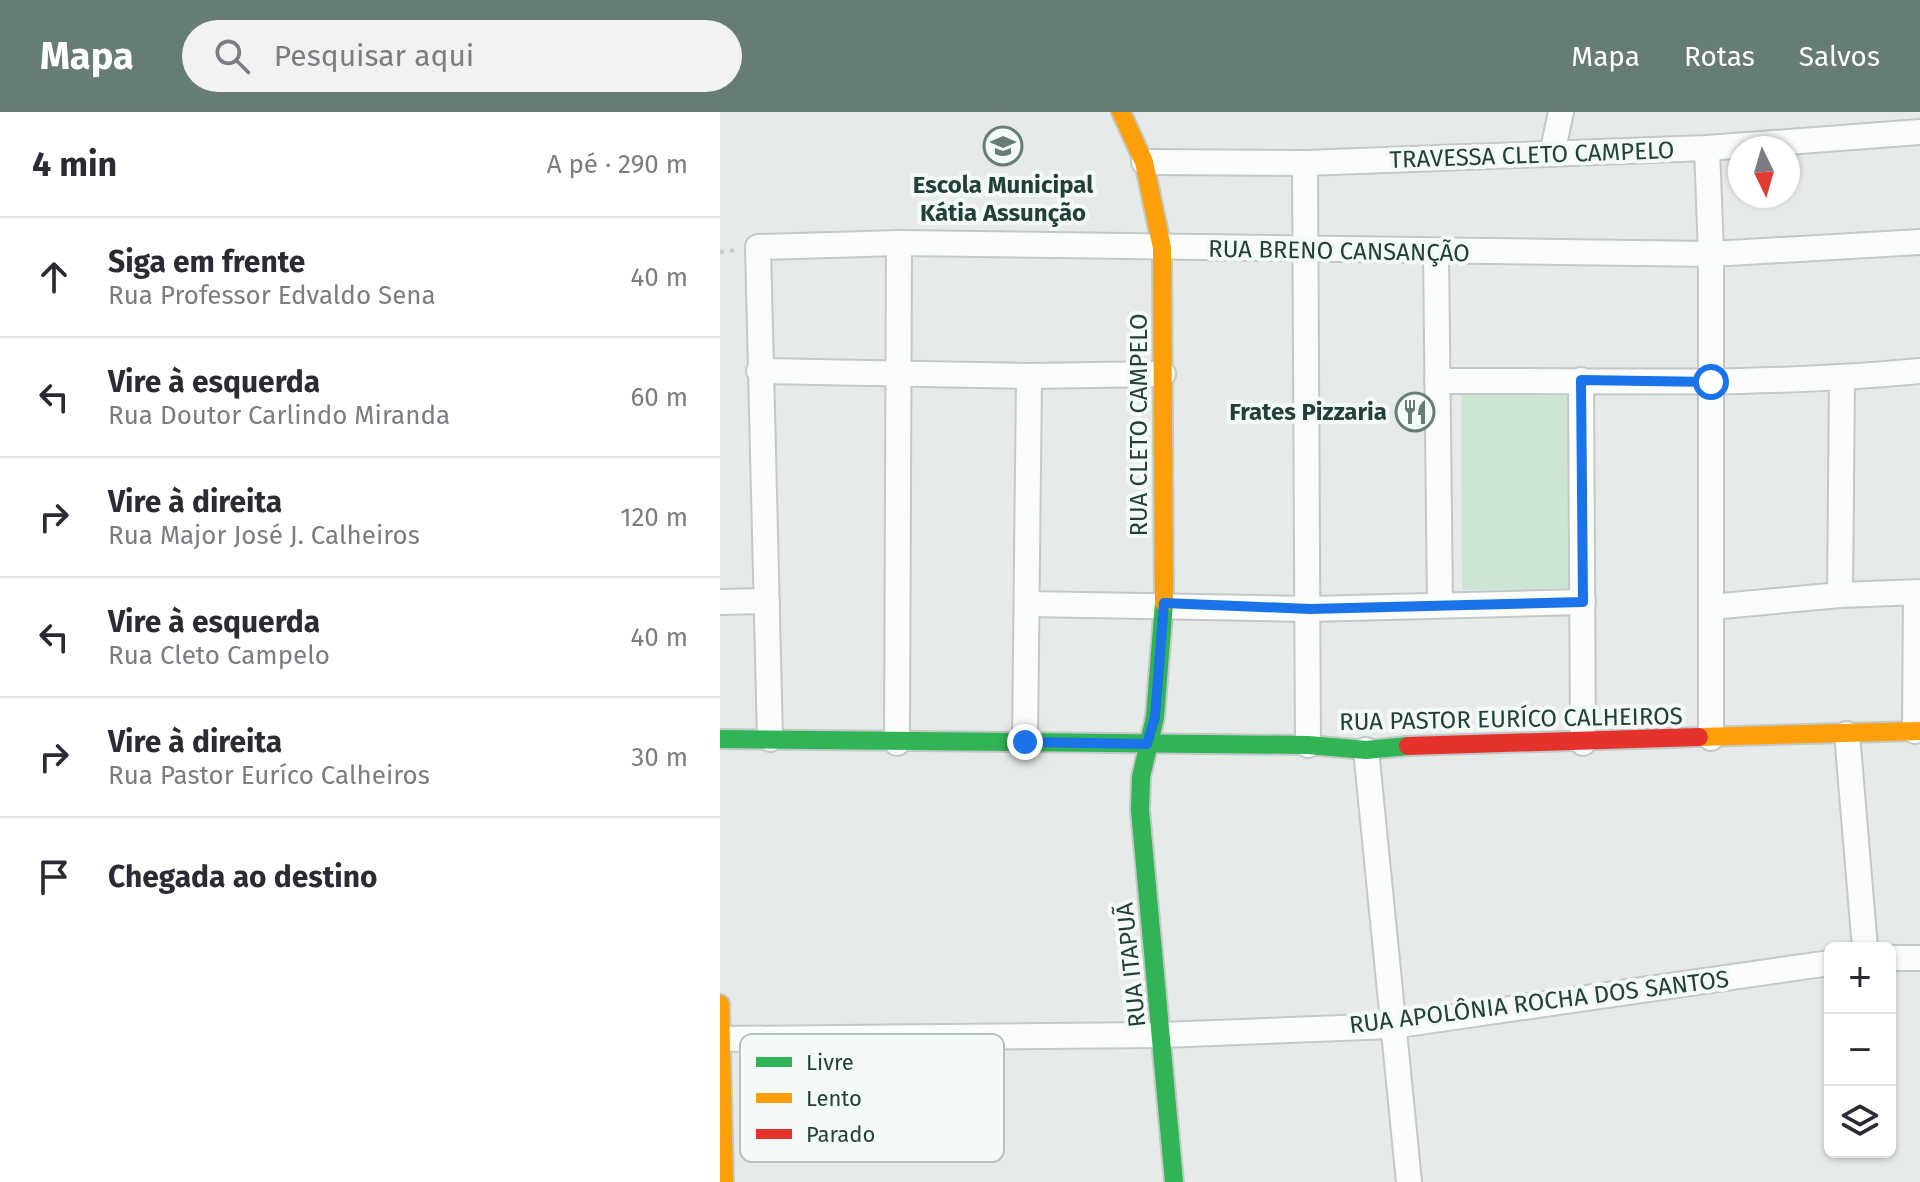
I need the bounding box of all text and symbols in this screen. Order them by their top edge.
search box [182,20,742,92]
text: Mapa [40,33,134,79]
icon: search [210,34,254,78]
text: Pesquisar aqui [274,38,474,74]
text: Mapa [1571,40,1640,73]
text: Rotas [1684,40,1755,73]
text: Salvos [1799,40,1880,73]
school or university icon: Escola Municipal Kátia Assunção [982,125,1024,167]
street label: TRAVESSA CLETO CAMPELO [1389,136,1675,174]
north arrow [1728,136,1800,208]
text: 4 min [32,144,117,185]
text: A pé · 290 m [547,149,688,180]
place label: Escola Municipal Kátia Assunção [913,171,1094,228]
street label: RUA BRENO CANSANÇÃO [1208,235,1470,267]
text: Siga em frente [108,244,305,280]
icon: ahead [32,255,76,299]
text: 40 m [630,262,688,293]
text: Rua Professor Edvaldo Sena [108,280,436,311]
street label: RUA CLETO CAMPELO [1125,313,1153,537]
text: Vire à esquerda [108,364,320,400]
route start [1693,364,1729,400]
icon: left [32,375,76,419]
text: 60 m [630,382,688,413]
restaurant icon: Frates Pizzaria [1394,391,1436,433]
place label: Frates Pizzaria [1229,398,1387,426]
text: Rua Doutor Carlindo Miranda [108,400,450,431]
text: Vire à direita [108,484,282,520]
icon: right [32,495,76,539]
text: 120 m [620,502,688,533]
text: Rua Major José J. Calheiros [108,520,420,551]
text: Vire à esquerda [108,604,320,640]
icon: left [32,615,76,659]
text: 40 m [630,622,688,653]
text: Rua Cleto Campelo [108,640,330,671]
street label: RUA PASTOR EURÍCO CALHEIROS [1339,701,1683,736]
text: Vire à direita [108,724,282,760]
route end [1007,724,1043,760]
icon: right [32,735,76,779]
text: 30 m [631,742,688,773]
text: Rua Pastor Euríco Calheiros [108,760,430,791]
icon: arrive [32,855,76,899]
text: Chegada ao destino [108,859,378,895]
street label: RUA ITAPUÃ [1110,901,1151,1029]
map controls [1824,942,1896,1158]
button: + [1824,942,1896,1014]
street label: RUA APOLÔNIA ROCHA DOS SANTOS [1348,964,1730,1039]
button: − [1824,1014,1896,1086]
legend [740,1034,1004,1162]
text: Livre [806,1049,854,1076]
text: Lento [806,1085,862,1112]
button: layers [1824,1086,1896,1158]
text: Parado [806,1121,875,1148]

